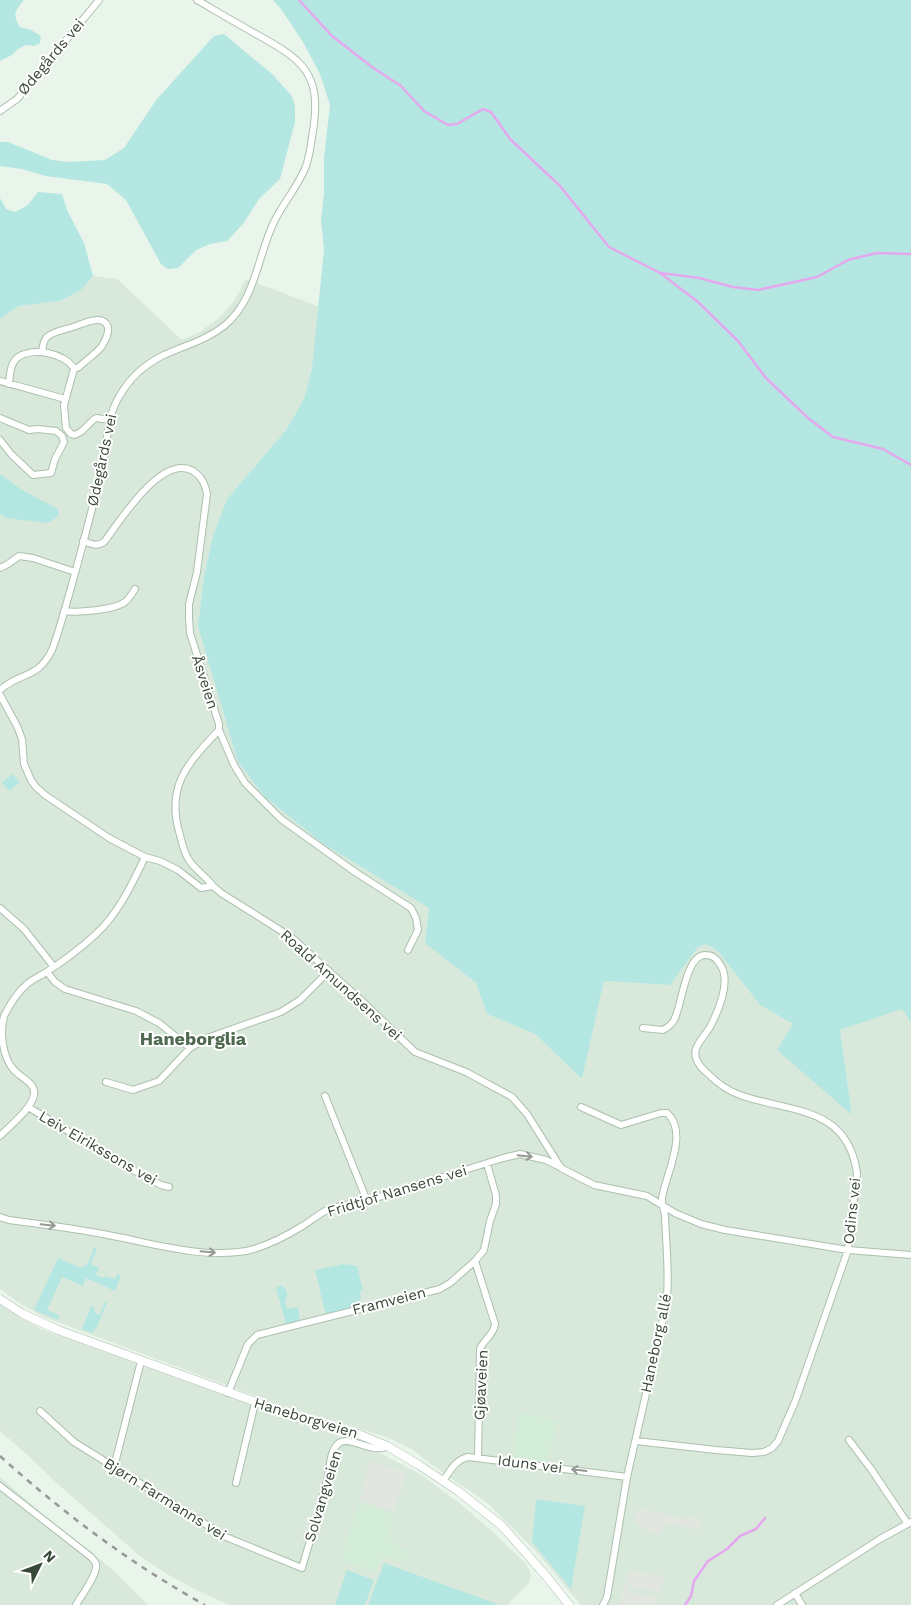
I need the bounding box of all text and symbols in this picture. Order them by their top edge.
street label: Ødegårds vei [14,15,88,99]
street label: Ødegårds vei [83,412,121,508]
street label: Åsveien [188,653,222,711]
street label: Roald Amundsens vei [277,926,405,1044]
district label: Haneborglia [140,1028,247,1049]
street label: Leiv Eirikssons vei [36,1107,160,1189]
one-way arrow [516,1151,532,1161]
street label: Fridtjof Nansens vei [325,1161,469,1221]
street label: Odins vei [840,1177,864,1245]
one-way arrow [40,1220,56,1230]
one-way arrow [200,1247,216,1257]
street label: Framveien [350,1283,428,1319]
street label: Haneborg allé [637,1292,675,1394]
street label: Gjøaveien [470,1349,492,1421]
street label: Haneborgveien [252,1394,360,1442]
street label: Solvangveien [301,1448,345,1544]
street label: Iduns vei [496,1451,564,1477]
street label: Bjørn Farmanns vei [101,1454,229,1544]
one-way arrow [571,1465,587,1475]
north arrow [15,1540,65,1590]
text: N [40,1547,59,1566]

